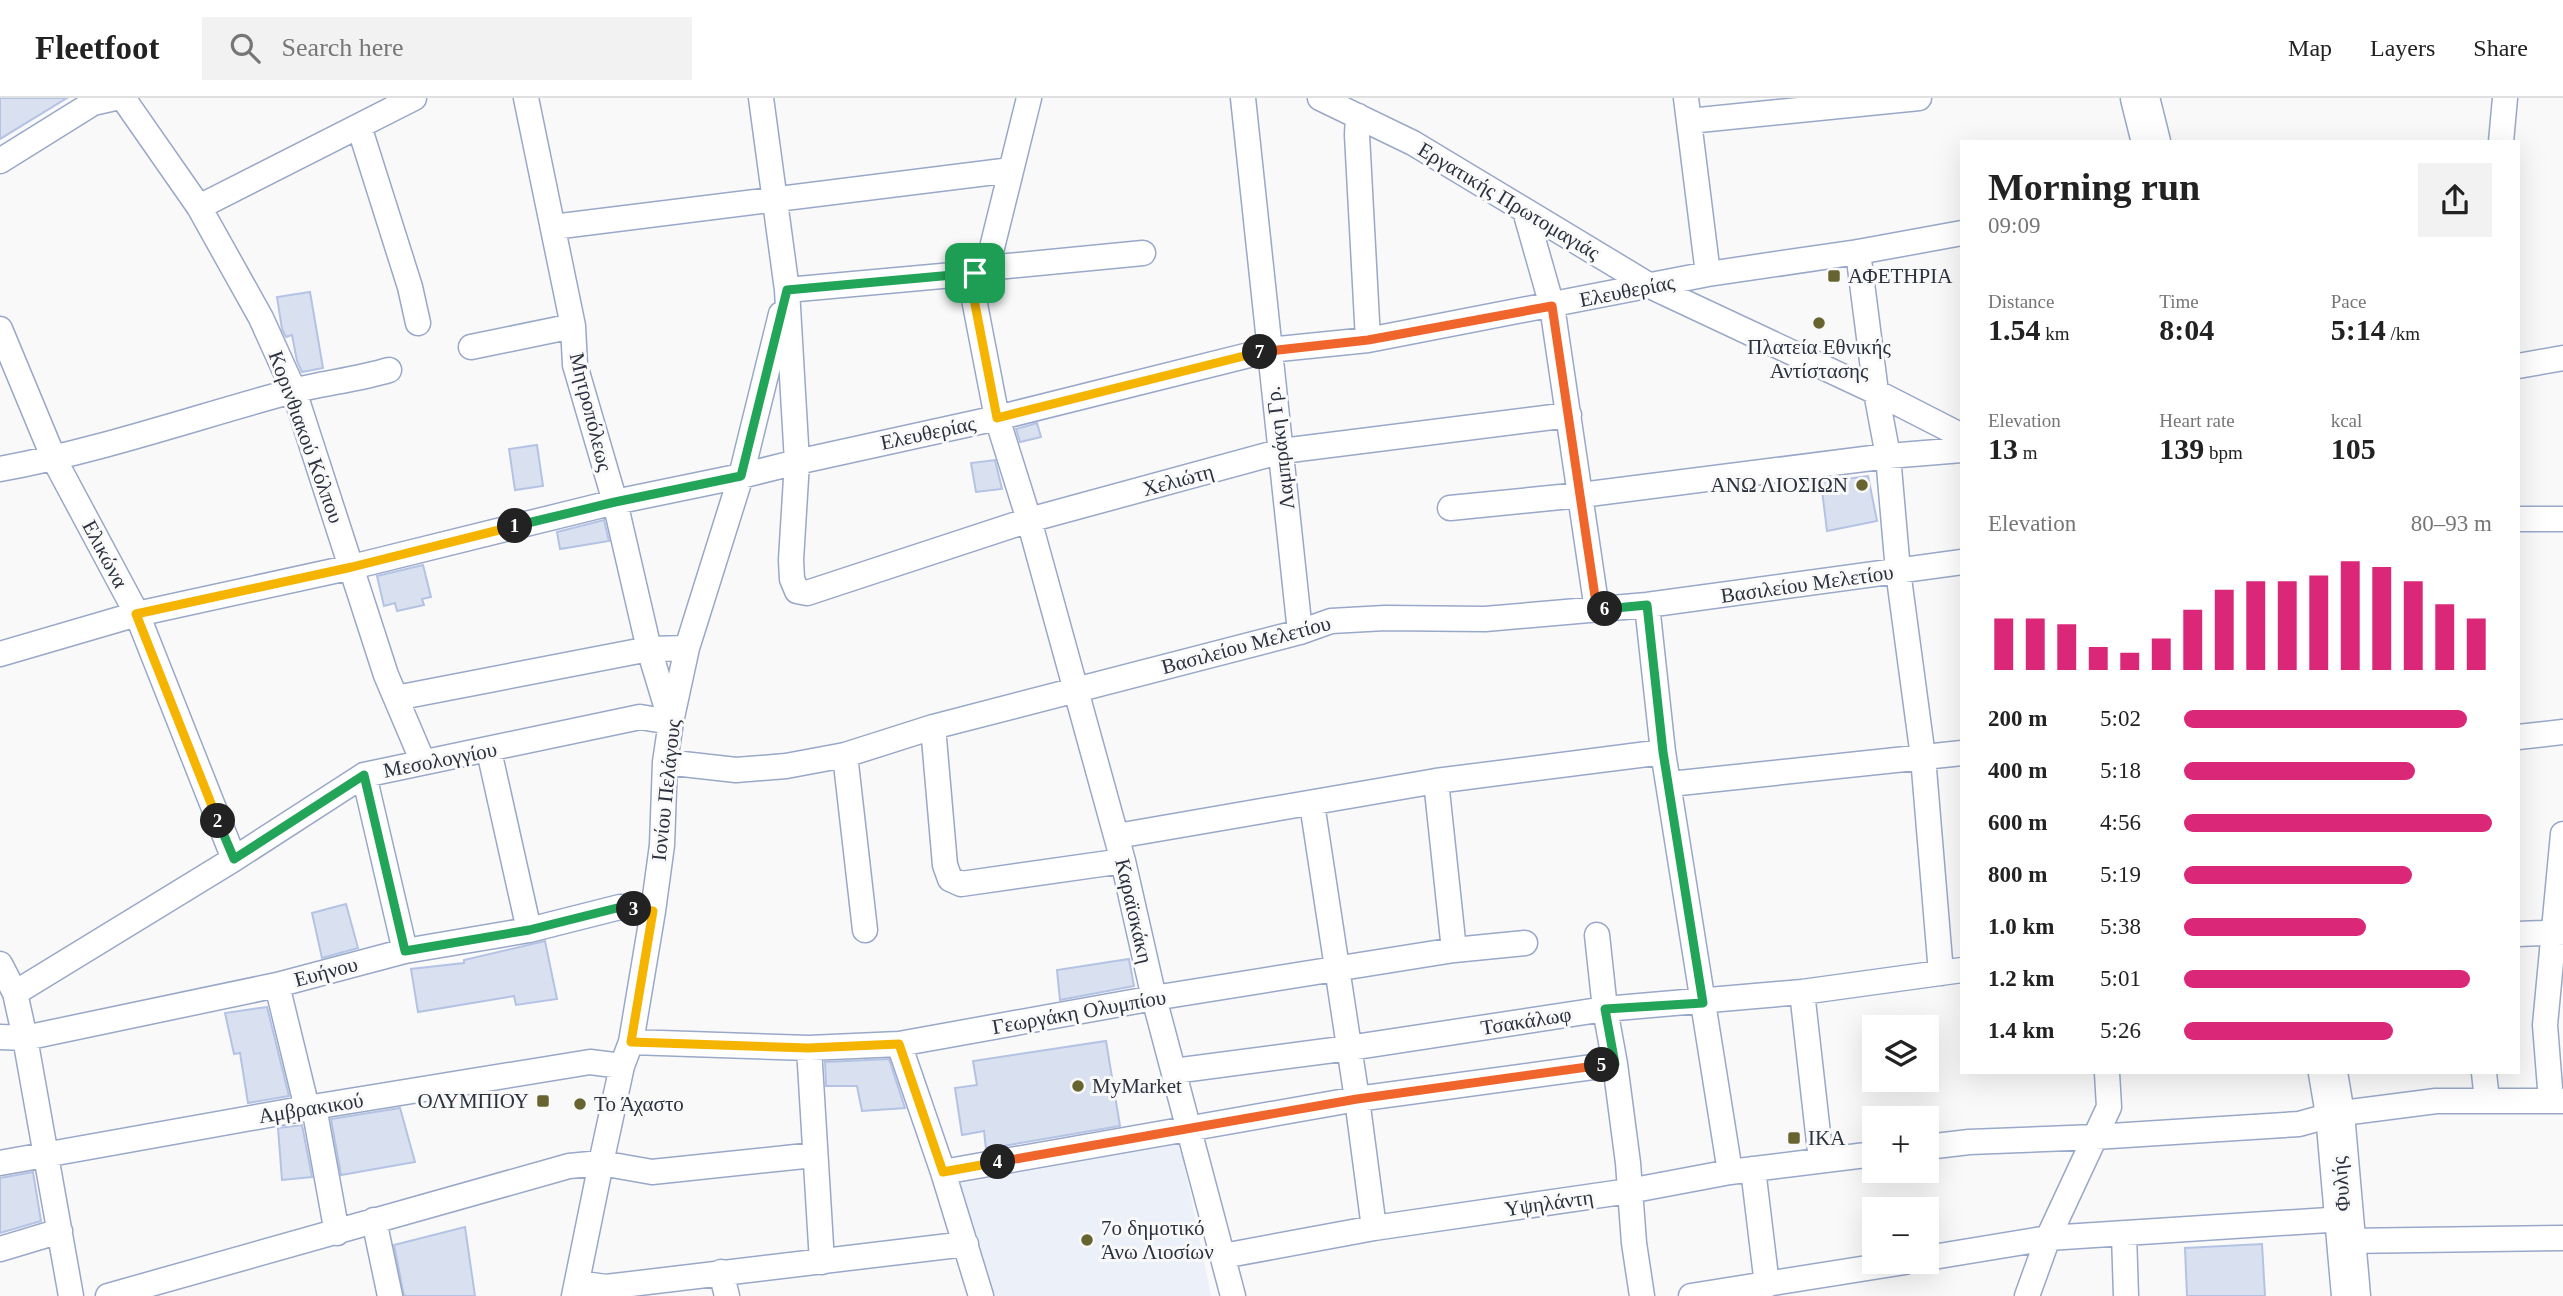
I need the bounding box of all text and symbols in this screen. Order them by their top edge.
search box [202,17,692,80]
icon: search [226,29,264,67]
text: Fleetfoot [35,30,160,66]
text: Search here [282,33,404,62]
text: Map [2288,35,2332,61]
text: Layers [2370,35,2435,61]
text: Share [2473,35,2528,61]
street label: Εργατικής Πρωτομαγιάς [1414,137,1605,265]
button: share [2418,163,2492,237]
text: Morning run [1988,166,2200,208]
text: 09:09 [1988,213,2040,238]
pin [945,243,1005,303]
icon: arrive [956,254,994,292]
place label: ΑΦΕΤΗΡΙΑ [1848,264,1953,288]
marker: ΑΦΕΤΗΡΙΑ [1826,268,1842,284]
street label: Ελευθερίας [1577,270,1677,312]
text: Distance [1988,291,2054,312]
text: Time [2159,291,2199,312]
text: Pace [2331,291,2367,312]
text: 1.54 [1988,313,2041,346]
text: 8:04 [2159,313,2214,346]
text: 5:14 [2331,313,2386,346]
marker: Πλατεία Εθνικής Αντίστασης [1811,315,1827,331]
text: km [2041,323,2070,344]
text: /km [2386,323,2420,344]
pin: 7 [1242,334,1278,370]
place label: Πλατεία Εθνικής Αντίστασης [1747,335,1891,383]
text: 7 [1255,341,1264,362]
street label: Κορινθιακού Κόλπου [264,348,348,526]
street label: Μητροπόλεως [565,350,617,474]
street label: Λαμπράκη Γρ. [1261,385,1299,511]
text: Elevation [1988,410,2061,431]
text: Heart rate [2159,410,2235,431]
text: kcal [2331,410,2362,431]
street label: Ελευθερίας [878,411,978,455]
text: 13 [1988,432,2018,465]
text: 139 [2159,432,2204,465]
text: 105 [2331,432,2376,465]
text: m [2018,442,2038,463]
text: bpm [2204,442,2243,463]
street label: Χελιώτη [1140,459,1216,501]
place label: ΑΝΩ ΛΙΟΣΙΩΝ [1711,473,1848,497]
marker: ΑΝΩ ΛΙΟΣΙΩΝ [1854,477,1870,493]
pin: 1 [498,508,532,544]
text: Elevation [1988,511,2076,536]
text: 80–93 m [2411,511,2492,536]
text: 1 [510,515,519,536]
street label: Ελικώνα [77,516,133,592]
street label: Βασιλείου Μελετίου [1719,560,1895,608]
pin: 6 [1588,592,1622,626]
text: 6 [1600,598,1609,619]
street label: Βασιλείου Μελετίου [1159,611,1333,679]
text: 200 m [1988,706,2047,731]
text: 5:02 [2100,706,2141,731]
street label: Ιονίου Πελάγους [647,717,685,862]
street label: Μεσολογγίου [381,737,499,783]
text: 400 m [1988,758,2047,783]
text: 5:18 [2100,758,2141,783]
pin: 2 [200,804,235,838]
text: 2 [213,810,222,831]
text: 600 m [1988,810,2047,835]
text: 4:56 [2100,810,2141,835]
street label: Καραϊσκάκη [1110,856,1158,966]
text: 800 m [1988,862,2047,887]
text: 5:19 [2100,862,2141,887]
pin: 3 [616,892,652,926]
text: 3 [629,898,638,919]
text: 1.0 km [1988,914,2054,939]
text: 5:38 [2100,914,2141,939]
street label: Ευήνου [292,952,360,992]
text: 1.2 km [1988,966,2054,991]
text: 5:01 [2100,966,2141,991]
street label: Γεωργάκη Ολυμπίου [990,985,1168,1039]
street label: Τσακάλωφ [1479,1002,1573,1040]
map controls [1862,1015,1939,1274]
button: layers [1862,1015,1939,1092]
text: 1.4 km [1988,1018,2054,1043]
text: 5:26 [2100,1018,2141,1043]
pin: 5 [1584,1048,1620,1082]
text: 5 [1597,1054,1606,1075]
place label: MyMarket [1092,1074,1182,1098]
marker: MyMarket [1070,1078,1086,1094]
street label: Αμβρακικού [257,1088,365,1128]
place label: ΟΛΥΜΠΙΟΥ [418,1089,529,1113]
place label: Το Άχαστο [594,1092,684,1116]
marker: ΟΛΥΜΠΙΟΥ [535,1093,551,1109]
marker: Το Άχαστο [572,1096,588,1112]
button: + [1862,1106,1939,1183]
place label: ΙΚΑ [1808,1126,1846,1150]
marker: ΙΚΑ [1786,1130,1802,1146]
pin: 4 [981,1144,1016,1180]
text: 4 [993,1151,1002,1172]
street label: Φυλής [2327,1155,2355,1212]
street label: Υψηλάντη [1503,1185,1595,1221]
button: − [1862,1197,1939,1274]
place label: 7ο δημοτικό Άνω Λιοσίων [1101,1216,1214,1264]
marker: 7ο δημοτικό Άνω Λιοσίων [1079,1232,1095,1248]

